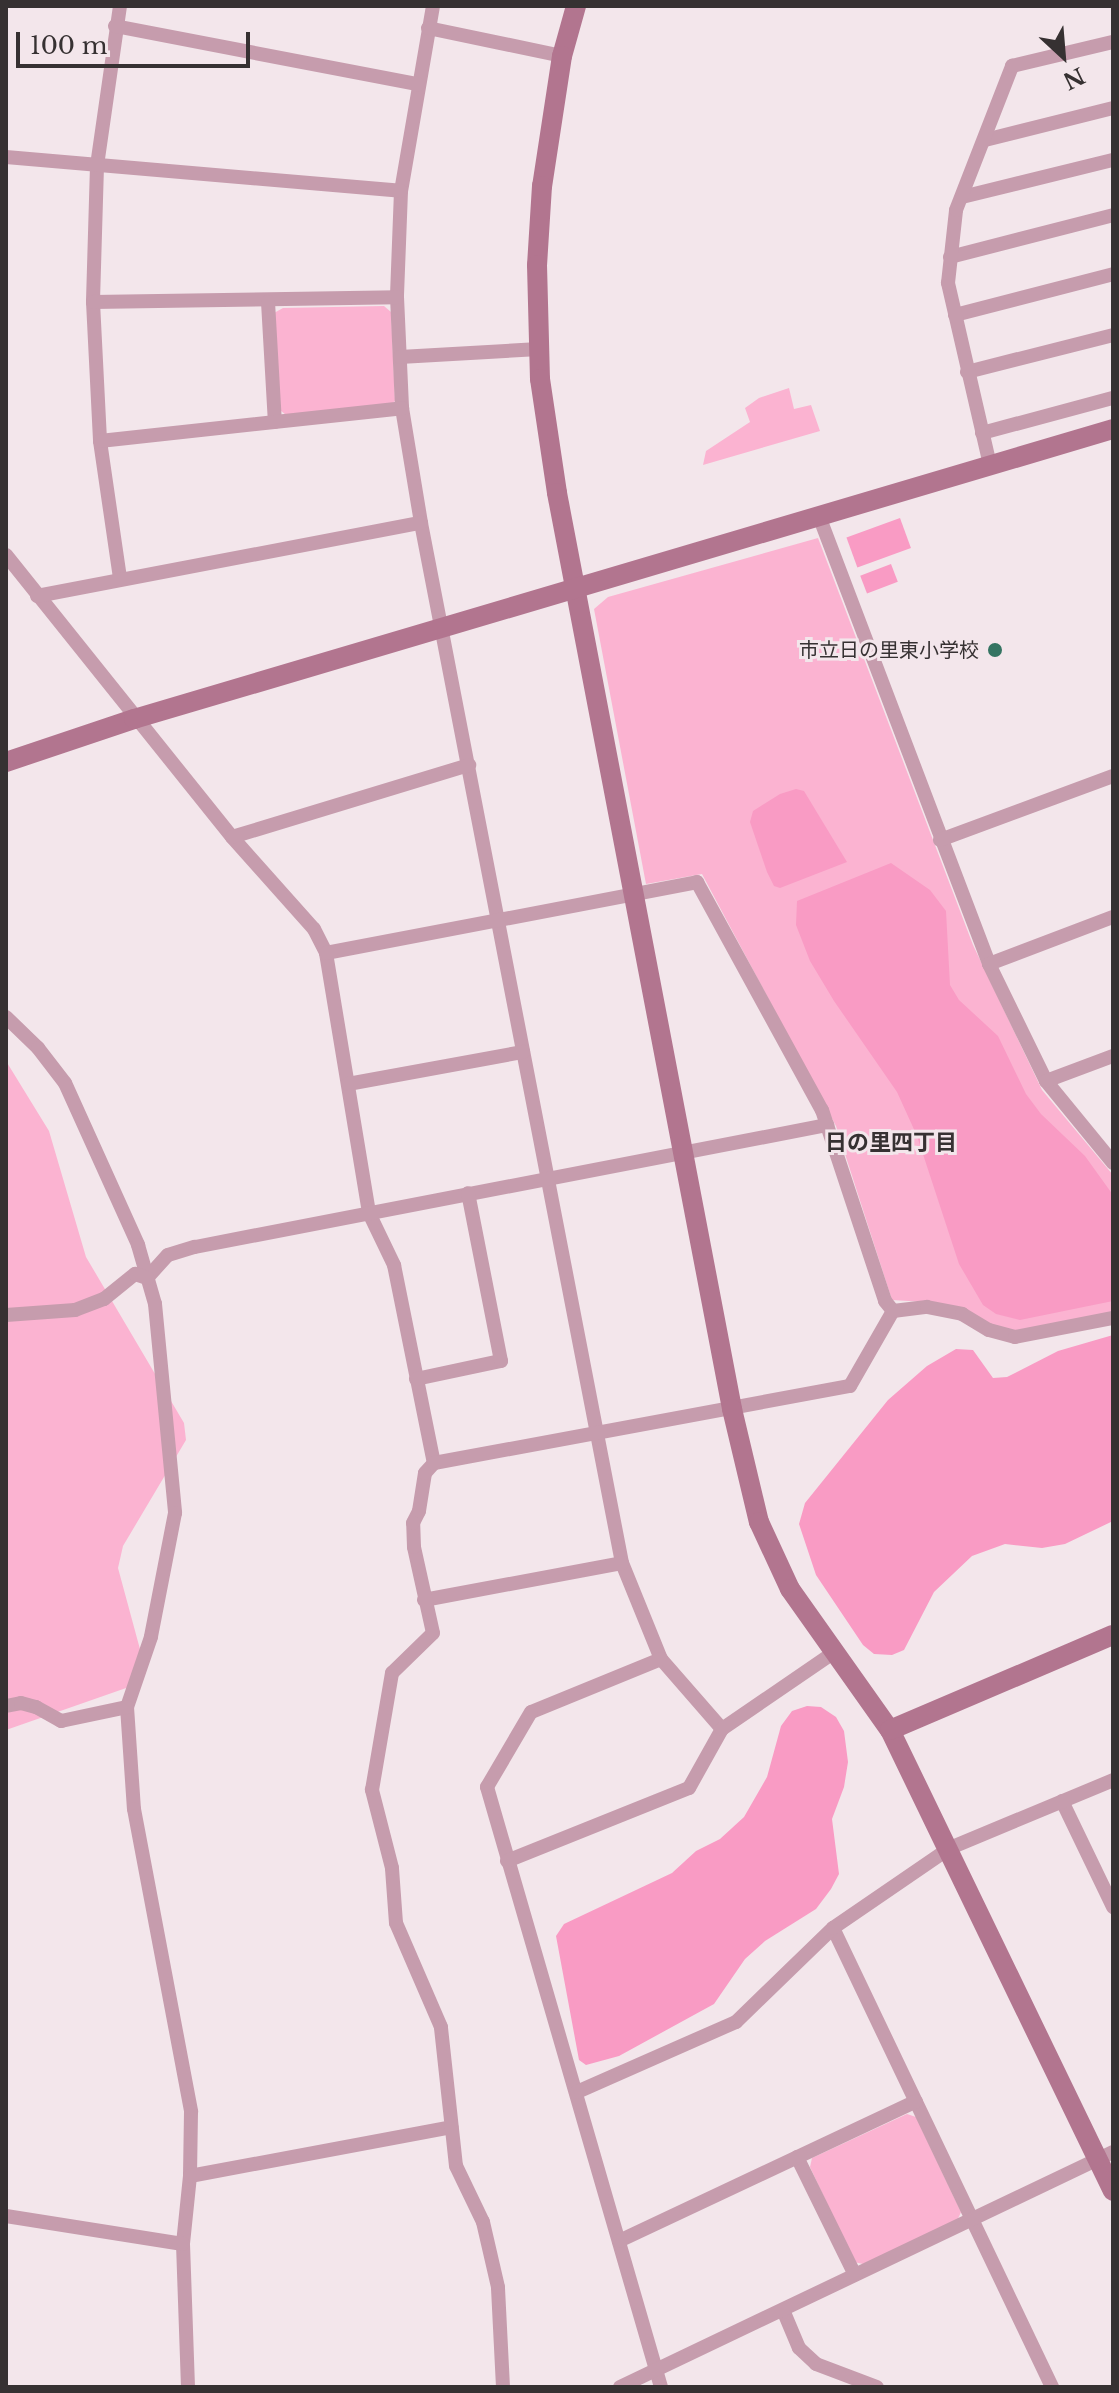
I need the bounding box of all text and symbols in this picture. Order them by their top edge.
scale bar [20,16,254,66]
north arrow [1023,16,1103,96]
text: 100 m [30,31,108,60]
text: N [1059,61,1089,95]
place label: 市立日の里東小学校 [799,638,979,662]
marker: 市立日の里東小学校 [986,641,1004,659]
district label: 日の里四丁目 [825,1130,957,1156]

